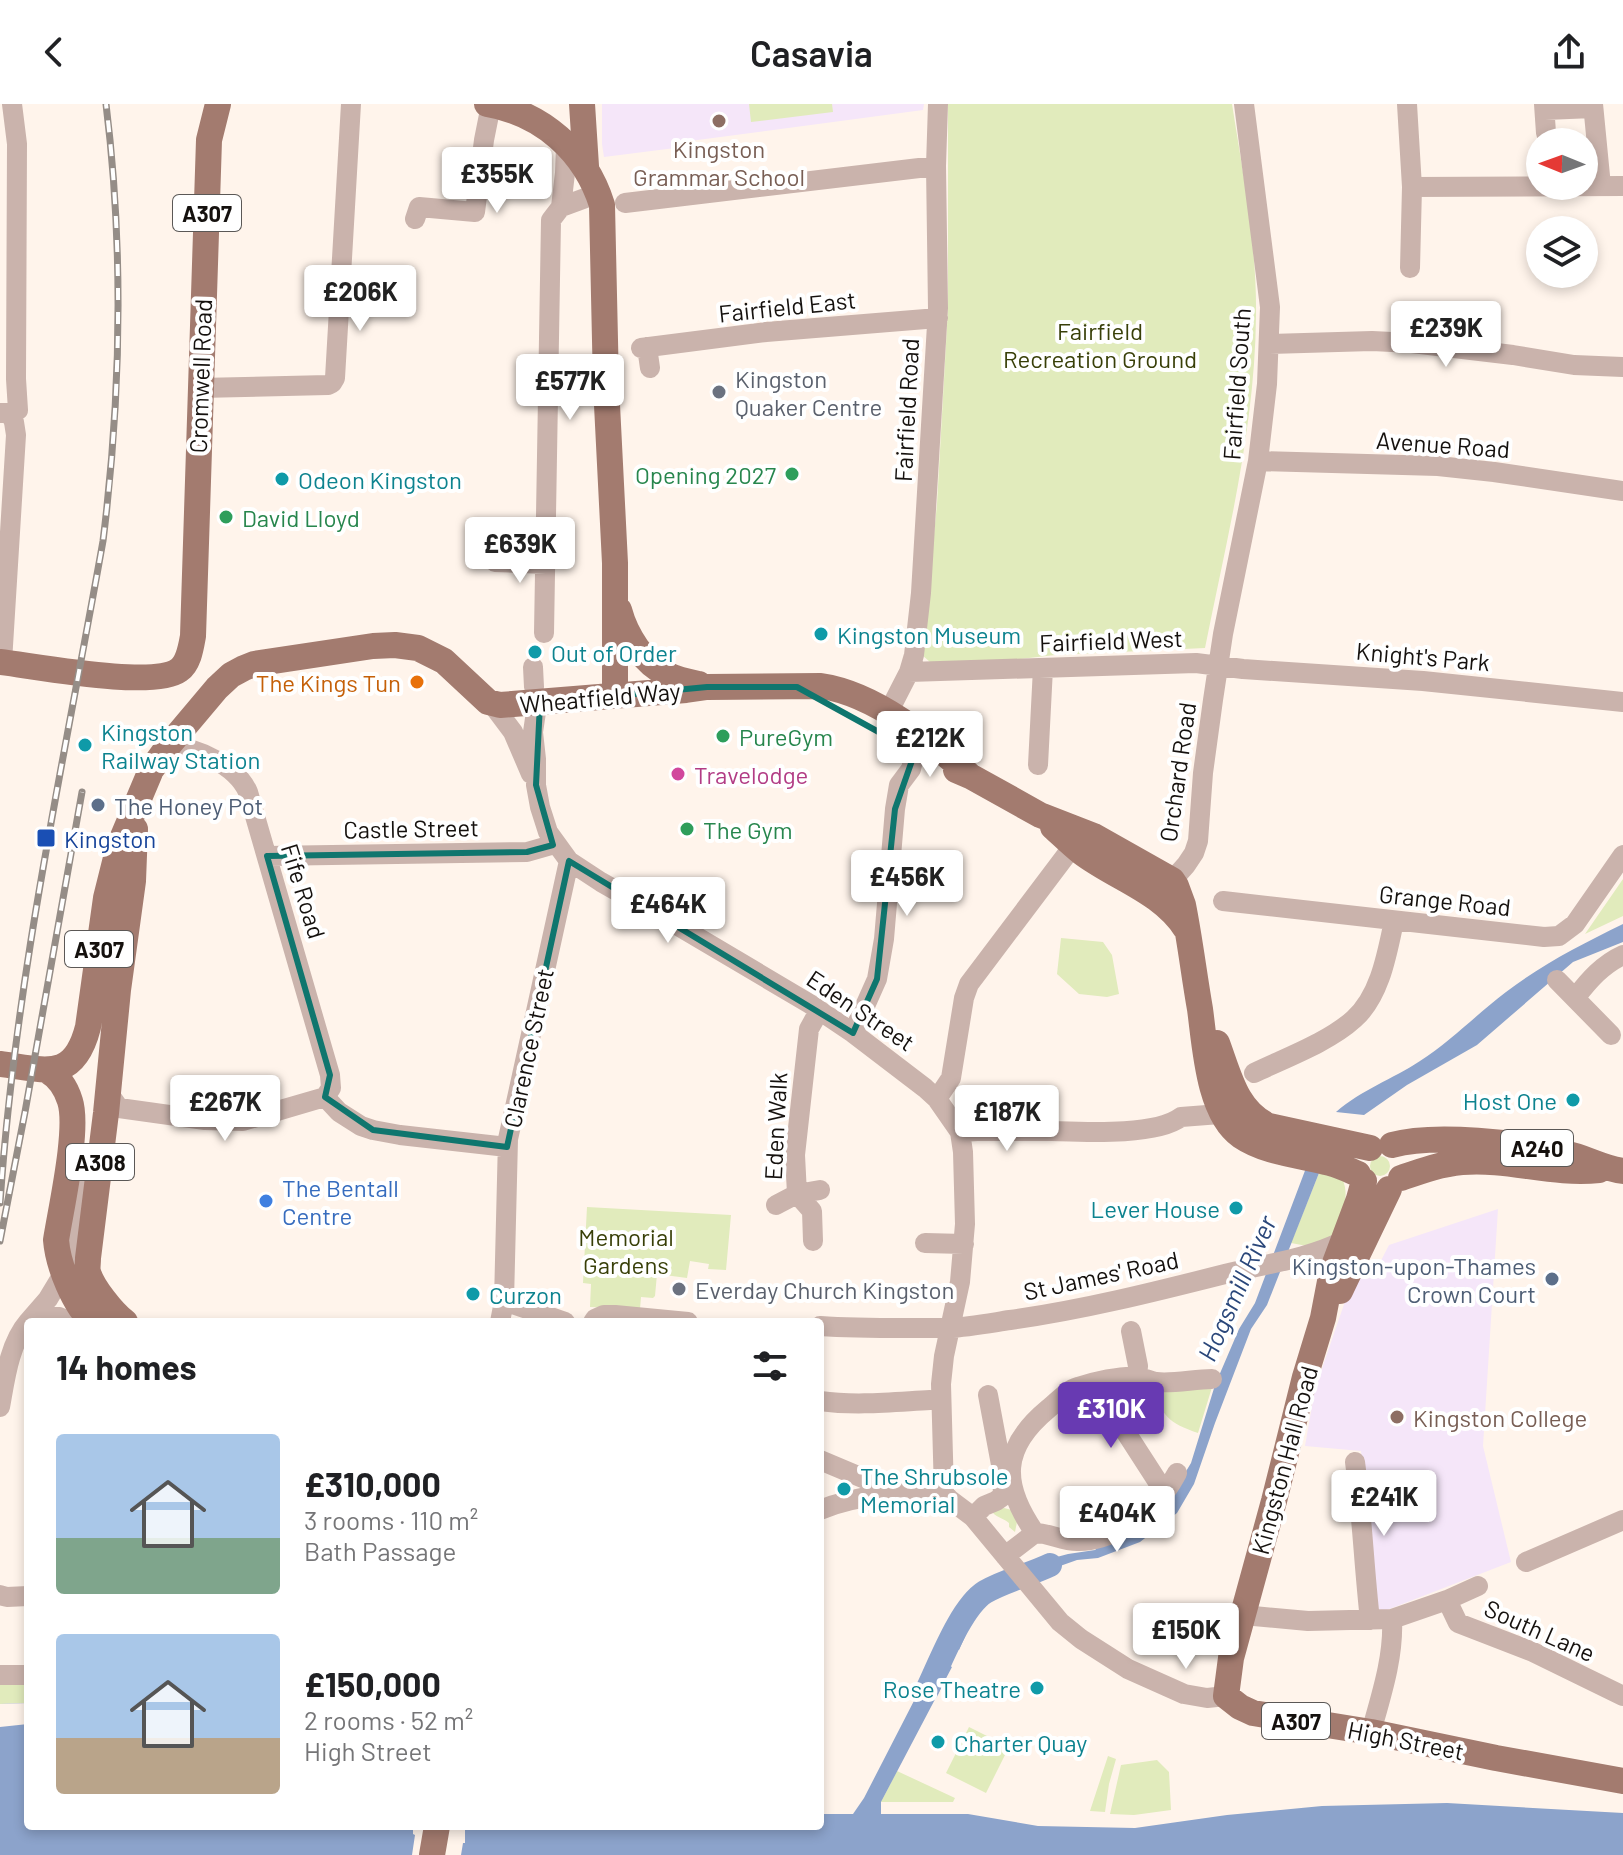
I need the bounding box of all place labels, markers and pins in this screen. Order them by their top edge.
marker: Kingston Grammar School [710,112,728,130]
place label: Kingston Grammar School [633,134,805,191]
pin: £355K [441,147,553,215]
pin: £206K [304,265,416,333]
pin: £239K [1390,301,1502,369]
pin: £577K [514,354,626,422]
place label: Kingston Quaker Centre [735,364,882,421]
marker: Kingston Quaker Centre [710,383,728,401]
place label: Opening 2027 [635,460,776,489]
place label: Odeon Kingston [298,465,462,494]
marker: Opening 2027 [783,465,801,483]
marker: Odeon Kingston [273,470,291,488]
place label: David Lloyd [242,503,360,532]
marker: David Lloyd [217,508,235,526]
pin: £639K [464,517,576,585]
place label: Kingston Museum [837,620,1021,649]
marker: Kingston Museum [812,625,830,643]
place label: Out of Order [551,638,677,667]
marker: Out of Order [526,643,544,661]
place label: The Kings Tun [256,668,401,697]
marker: The Kings Tun [408,673,426,691]
pin: £212K [874,711,986,779]
place label: Kingston Railway Station [101,717,260,774]
place label: PureGym [739,722,833,751]
marker: PureGym [714,727,732,745]
marker: Kingston Railway Station [76,736,94,754]
place label: Travelodge [694,760,808,789]
marker: Travelodge [669,765,687,783]
place label: The Honey Pot [114,791,263,820]
marker: The Honey Pot [89,796,107,814]
place label: The Gym [703,815,793,844]
marker: The Gym [678,820,696,838]
place label: Kingston [64,824,156,853]
marker: Kingston [35,827,57,849]
pin: £456K [851,850,963,918]
pin: £464K [612,877,724,945]
pin: £267K [169,1075,281,1143]
pin: £187K [951,1085,1063,1153]
place label: Host One [1463,1086,1557,1115]
marker: Host One [1564,1091,1582,1109]
place label: The Bentall Centre [282,1173,399,1230]
marker: The Bentall Centre [257,1192,275,1210]
place label: Lever House [1091,1194,1220,1223]
marker: Lever House [1227,1199,1245,1217]
place label: Kingston-upon-Thames Crown Court [1292,1251,1536,1308]
marker: Kingston-upon-Thames Crown Court [1543,1270,1561,1288]
place label: Everday Church Kingston [695,1275,955,1304]
place label: Curzon [489,1280,562,1309]
marker: Everday Church Kingston [670,1280,688,1298]
marker: Curzon [464,1285,482,1303]
pin: £310K [1055,1382,1167,1450]
place label: Kingston College [1413,1403,1587,1432]
marker: Kingston College [1388,1408,1406,1426]
place label: The Shrubsole Memorial [860,1461,1009,1518]
pin: £241K [1328,1470,1440,1538]
marker: The Shrubsole Memorial [835,1480,853,1498]
pin: £404K [1061,1486,1173,1554]
pin: £150K [1130,1603,1242,1671]
place label: Rose Theatre [883,1674,1021,1703]
marker: Rose Theatre [1028,1679,1046,1697]
place label: Charter Quay [954,1728,1087,1757]
marker: Charter Quay [929,1733,947,1751]

